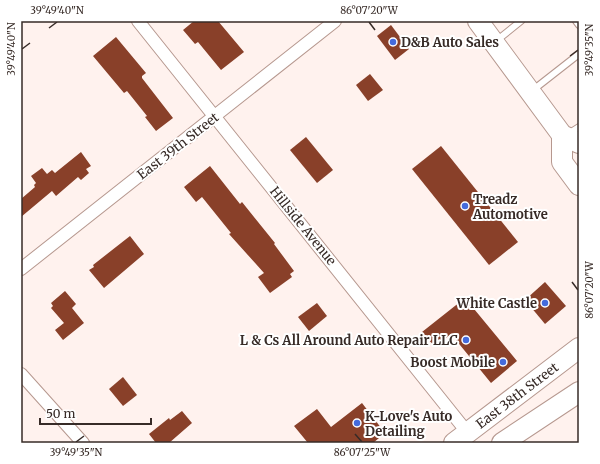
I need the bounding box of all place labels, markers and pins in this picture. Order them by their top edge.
place label: D&B Auto Sales [401,34,499,51]
marker: D&B Auto Sales [388,37,398,47]
place label: Treadz Automotive [472,191,548,223]
marker: Treadz Automotive [460,201,470,211]
place label: White Castle [455,295,537,312]
marker: White Castle [540,298,550,308]
place label: L & Cs All Around Auto Repair LLC [240,332,458,349]
marker: L & Cs All Around Auto Repair LLC [461,335,471,345]
place label: Boost Mobile [410,354,495,371]
marker: Boost Mobile [498,357,508,367]
place label: K-Love's Auto Detailing [365,408,453,440]
marker: K-Love's Auto Detailing [352,418,362,428]

